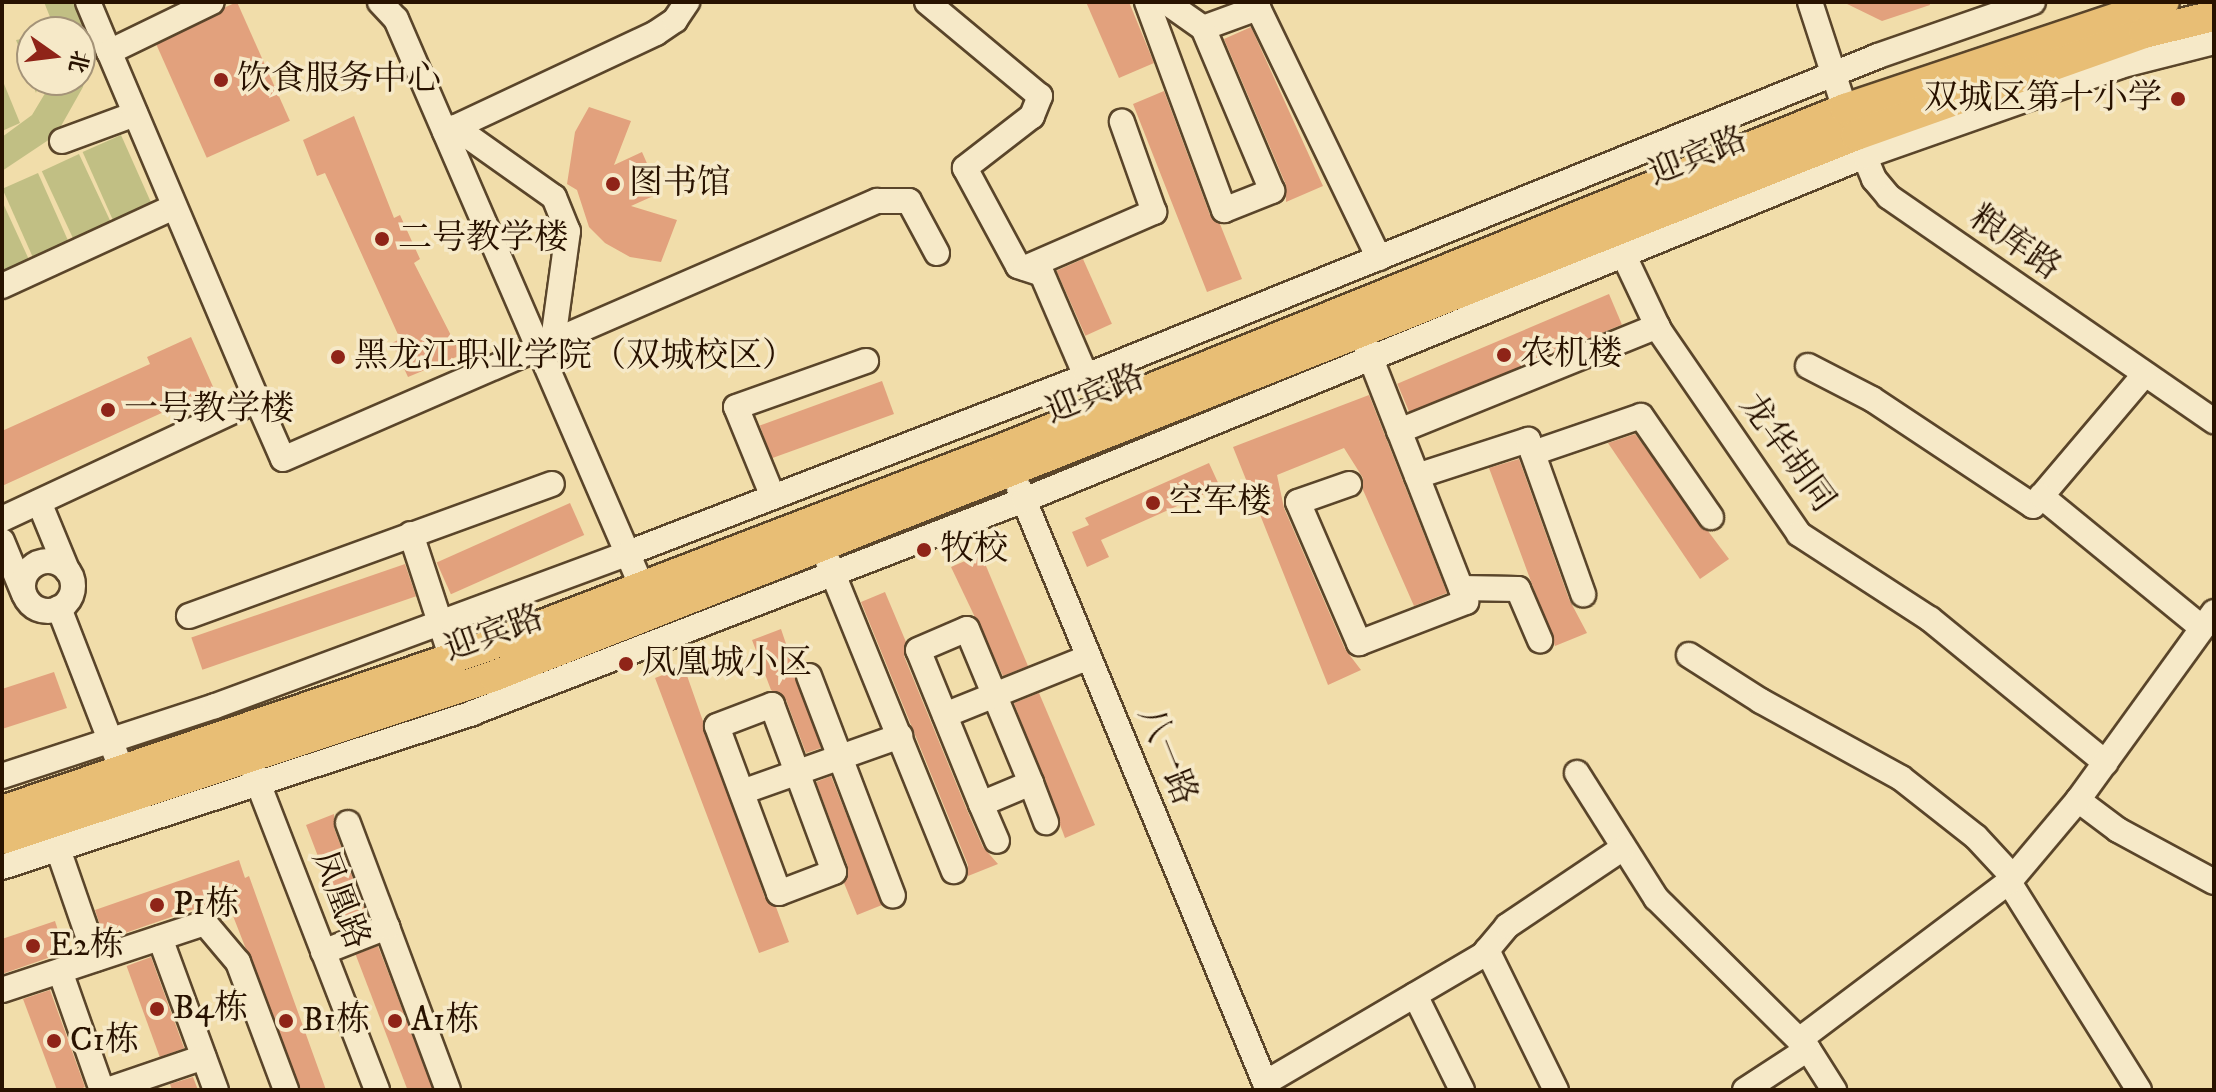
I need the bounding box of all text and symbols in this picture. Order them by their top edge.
north arrow [16,16,96,96]
text: 北 [62,47,94,75]
place label: 饮食服务中心 [237,60,441,100]
marker: 饮食服务中心 [212,71,230,89]
place label: 双城区第十小学 [1924,79,2162,119]
marker: 双城区第十小学 [2169,90,2187,108]
street label: 迎宾路 [1643,119,1753,195]
place label: 图书馆 [629,164,731,204]
marker: 图书馆 [604,175,622,193]
street label: 粮库路 [1962,197,2068,289]
place label: 二号教学楼 [398,219,568,259]
marker: 二号教学楼 [373,230,391,248]
place label: 农机楼 [1520,335,1622,375]
place label: 黑龙江职业学院（双城校区） [354,337,796,377]
marker: 农机楼 [1495,346,1513,364]
marker: 黑龙江职业学院（双城校区） [329,348,347,366]
street label: 迎宾路 [1040,357,1150,433]
street label: 龙华胡同 [1731,386,1843,520]
place label: 一号教学楼 [124,390,294,430]
marker: 一号教学楼 [99,401,117,419]
place label: 空军楼 [1169,483,1271,523]
marker: 空军楼 [1144,494,1162,512]
place label: 牧校 [940,530,1008,570]
marker: 牧校 [915,541,933,559]
street label: 迎宾路 [439,597,549,671]
place label: 凤凰城小区 [642,644,812,684]
marker: 凤凰城小区 [617,655,635,673]
street label: 八一路 [1129,701,1205,811]
street label: 凤凰路 [303,845,377,955]
place label: P1栋 [173,885,239,925]
marker: P1栋 [148,896,166,914]
place label: E2栋 [49,926,124,966]
marker: E2栋 [24,937,42,955]
place label: B4栋 [173,989,248,1029]
marker: B4栋 [148,1000,166,1018]
place label: B1栋 [302,1001,370,1041]
place label: A1栋 [411,1001,479,1041]
marker: B1栋 [277,1012,295,1030]
marker: A1栋 [386,1012,404,1030]
place label: C1栋 [70,1021,139,1061]
marker: C1栋 [45,1032,63,1050]

